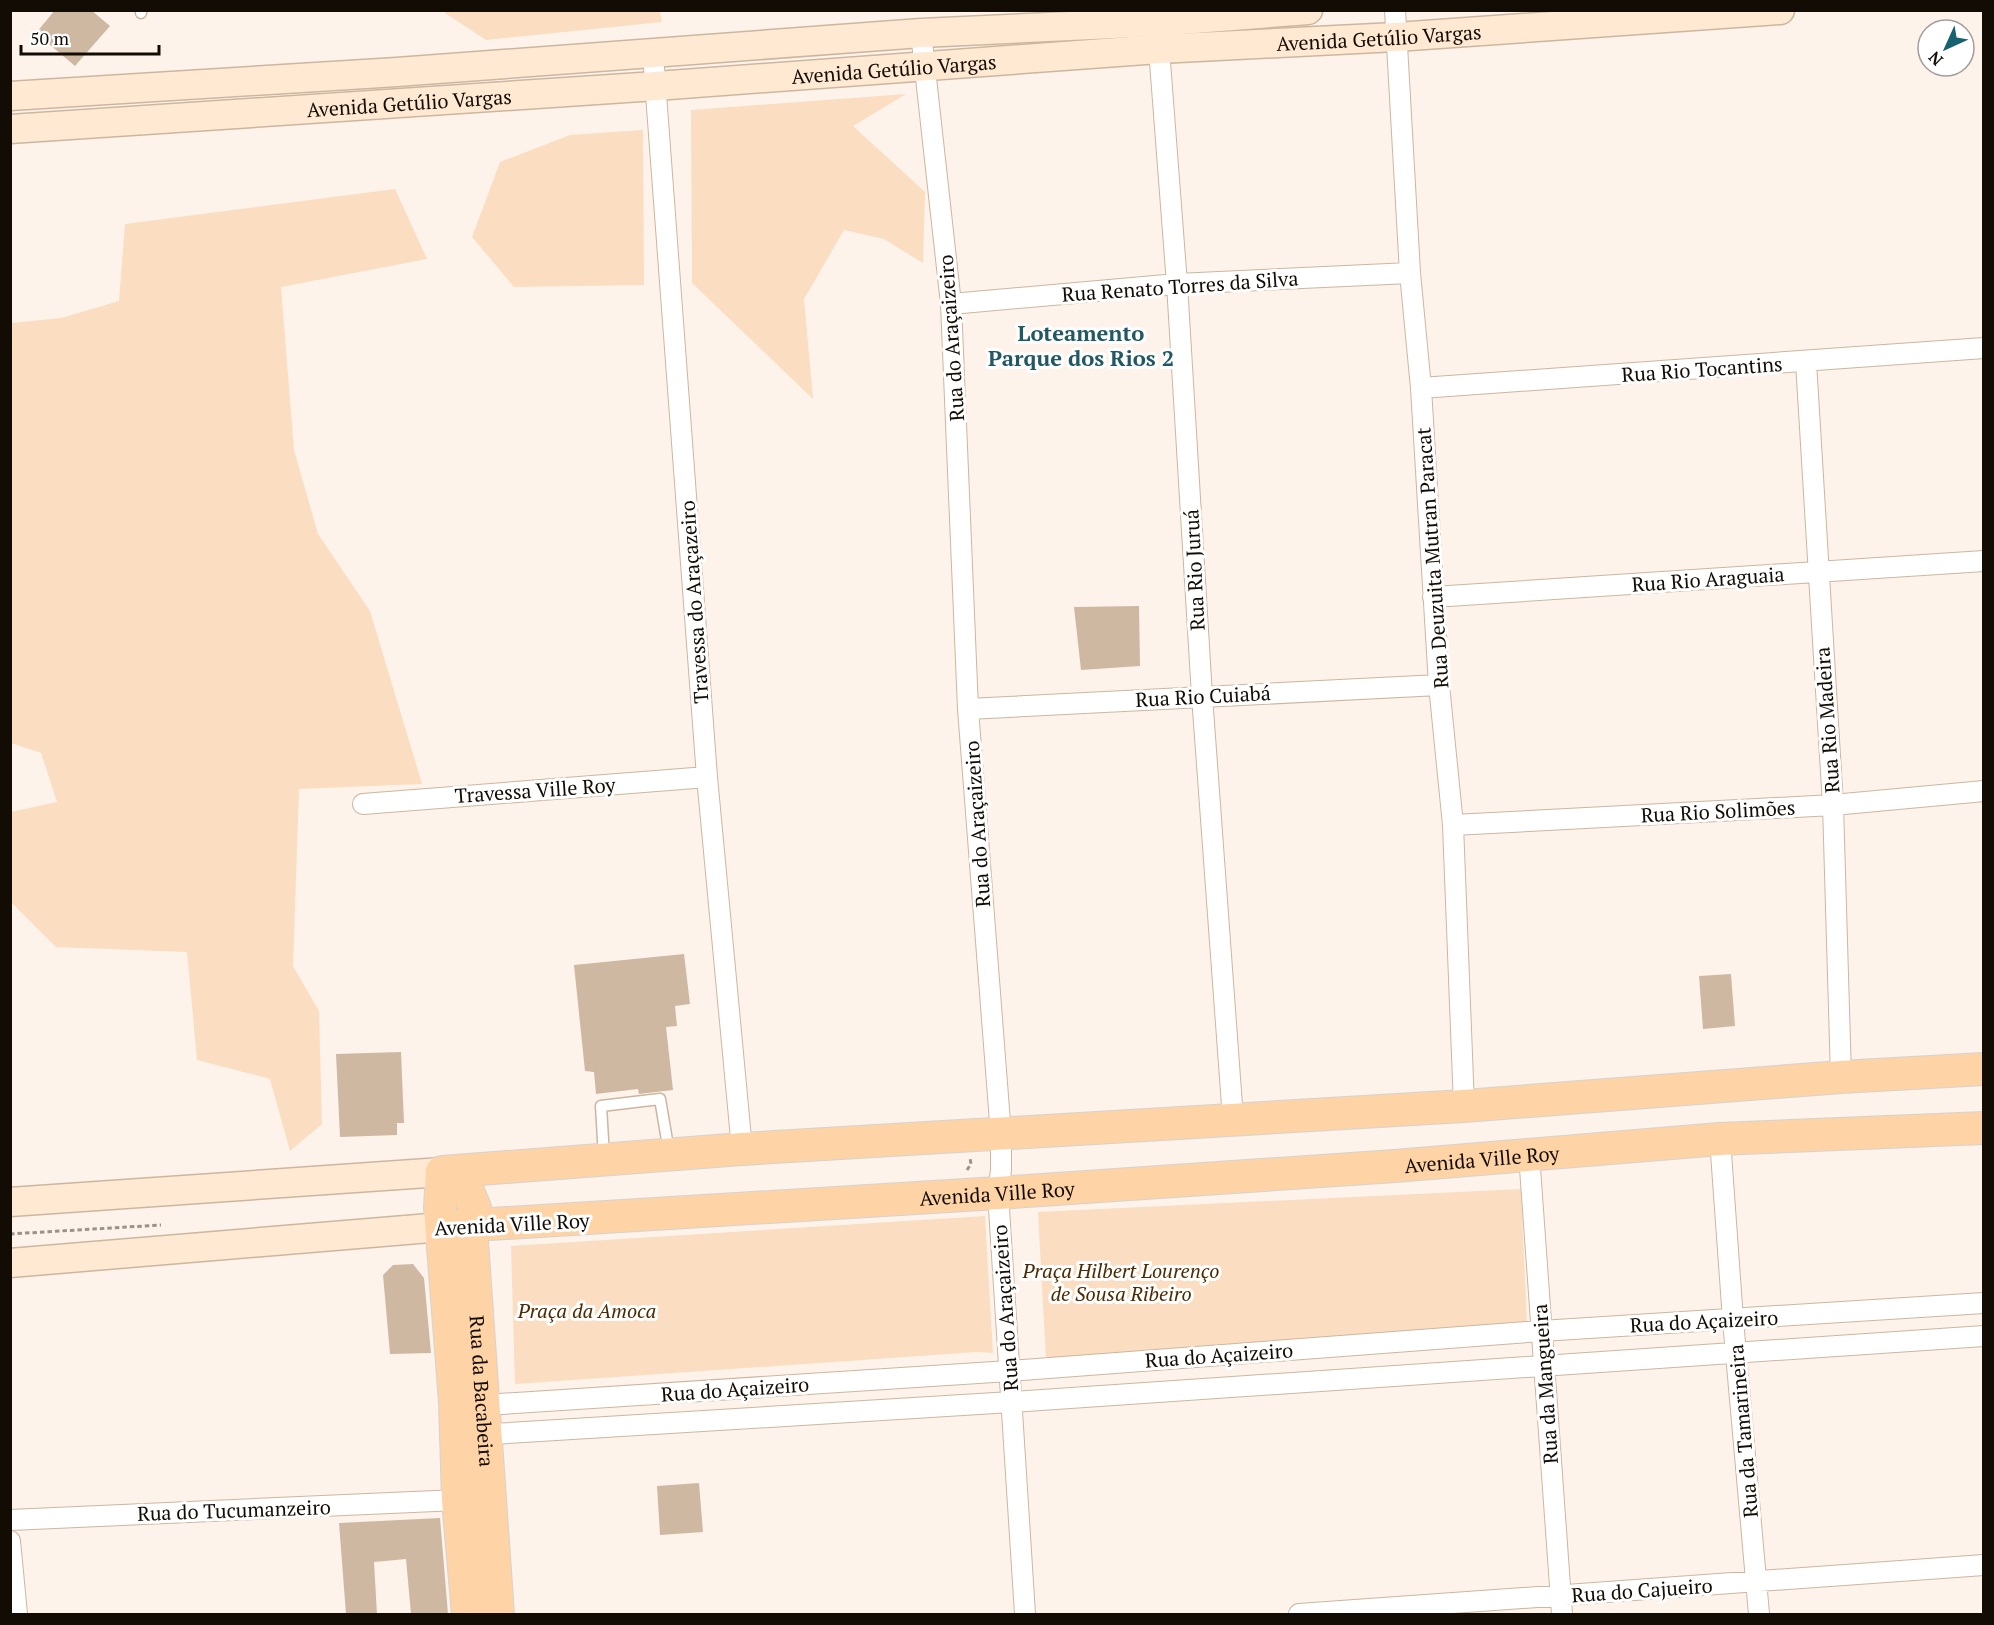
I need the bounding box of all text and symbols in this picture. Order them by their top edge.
scale bar [21,18,159,56]
street label: Avenida Getúlio Vargas [1276,18,1482,57]
north arrow [1916,18,1976,78]
text: 50 m [30,26,70,50]
text: N [1923,47,1947,71]
street label: Avenida Getúlio Vargas [791,48,997,89]
street label: Avenida Getúlio Vargas [306,82,512,123]
street label: Rua do Araçaizeiro [932,254,970,422]
street label: Rua Renato Torres da Silva [1061,264,1299,308]
district label: Loteamento Parque dos Rios 2 [988,318,1174,372]
street label: Rua Rio Tocantins [1621,350,1783,388]
street label: Rua Deuzuita Mutran Paracat [1409,426,1455,690]
street label: Travessa do Araçazeiro [673,500,715,704]
street label: Rua Rio Juruá [1177,509,1211,631]
street label: Rua Rio Araguaia [1631,560,1785,598]
street label: Rua Rio Madeira [1808,646,1846,794]
street label: Rua Rio Cuiabá [1135,679,1271,713]
street label: Rua do Araçaizeiro [958,740,996,908]
street label: Travessa Ville Roy [454,771,617,809]
street label: Rua Rio Solimões [1640,793,1796,829]
street label: Avenida Ville Roy [1403,1139,1561,1179]
street label: Avenida Ville Roy [919,1174,1076,1211]
street label: Avenida Ville Roy [434,1206,591,1242]
street label: Rua do Araçaizeiro [986,1224,1024,1392]
park label: Praça Hilbert Lourenço de Sousa Ribeiro [1022,1257,1219,1307]
park label: Praça da Amoca [517,1297,656,1324]
street label: Rua da Mangueira [1526,1303,1564,1465]
street label: Rua do Açaizeiro [1629,1304,1779,1338]
street label: Rua da Bacabeira [464,1314,501,1468]
street label: Rua do Açaizeiro [1144,1336,1294,1374]
street label: Rua da Tamarineira [1722,1343,1764,1519]
street label: Rua do Açaizeiro [660,1370,810,1408]
street label: Rua do Tucumanzeiro [137,1493,331,1527]
street label: Rua do Cajueiro [1571,1572,1713,1608]

